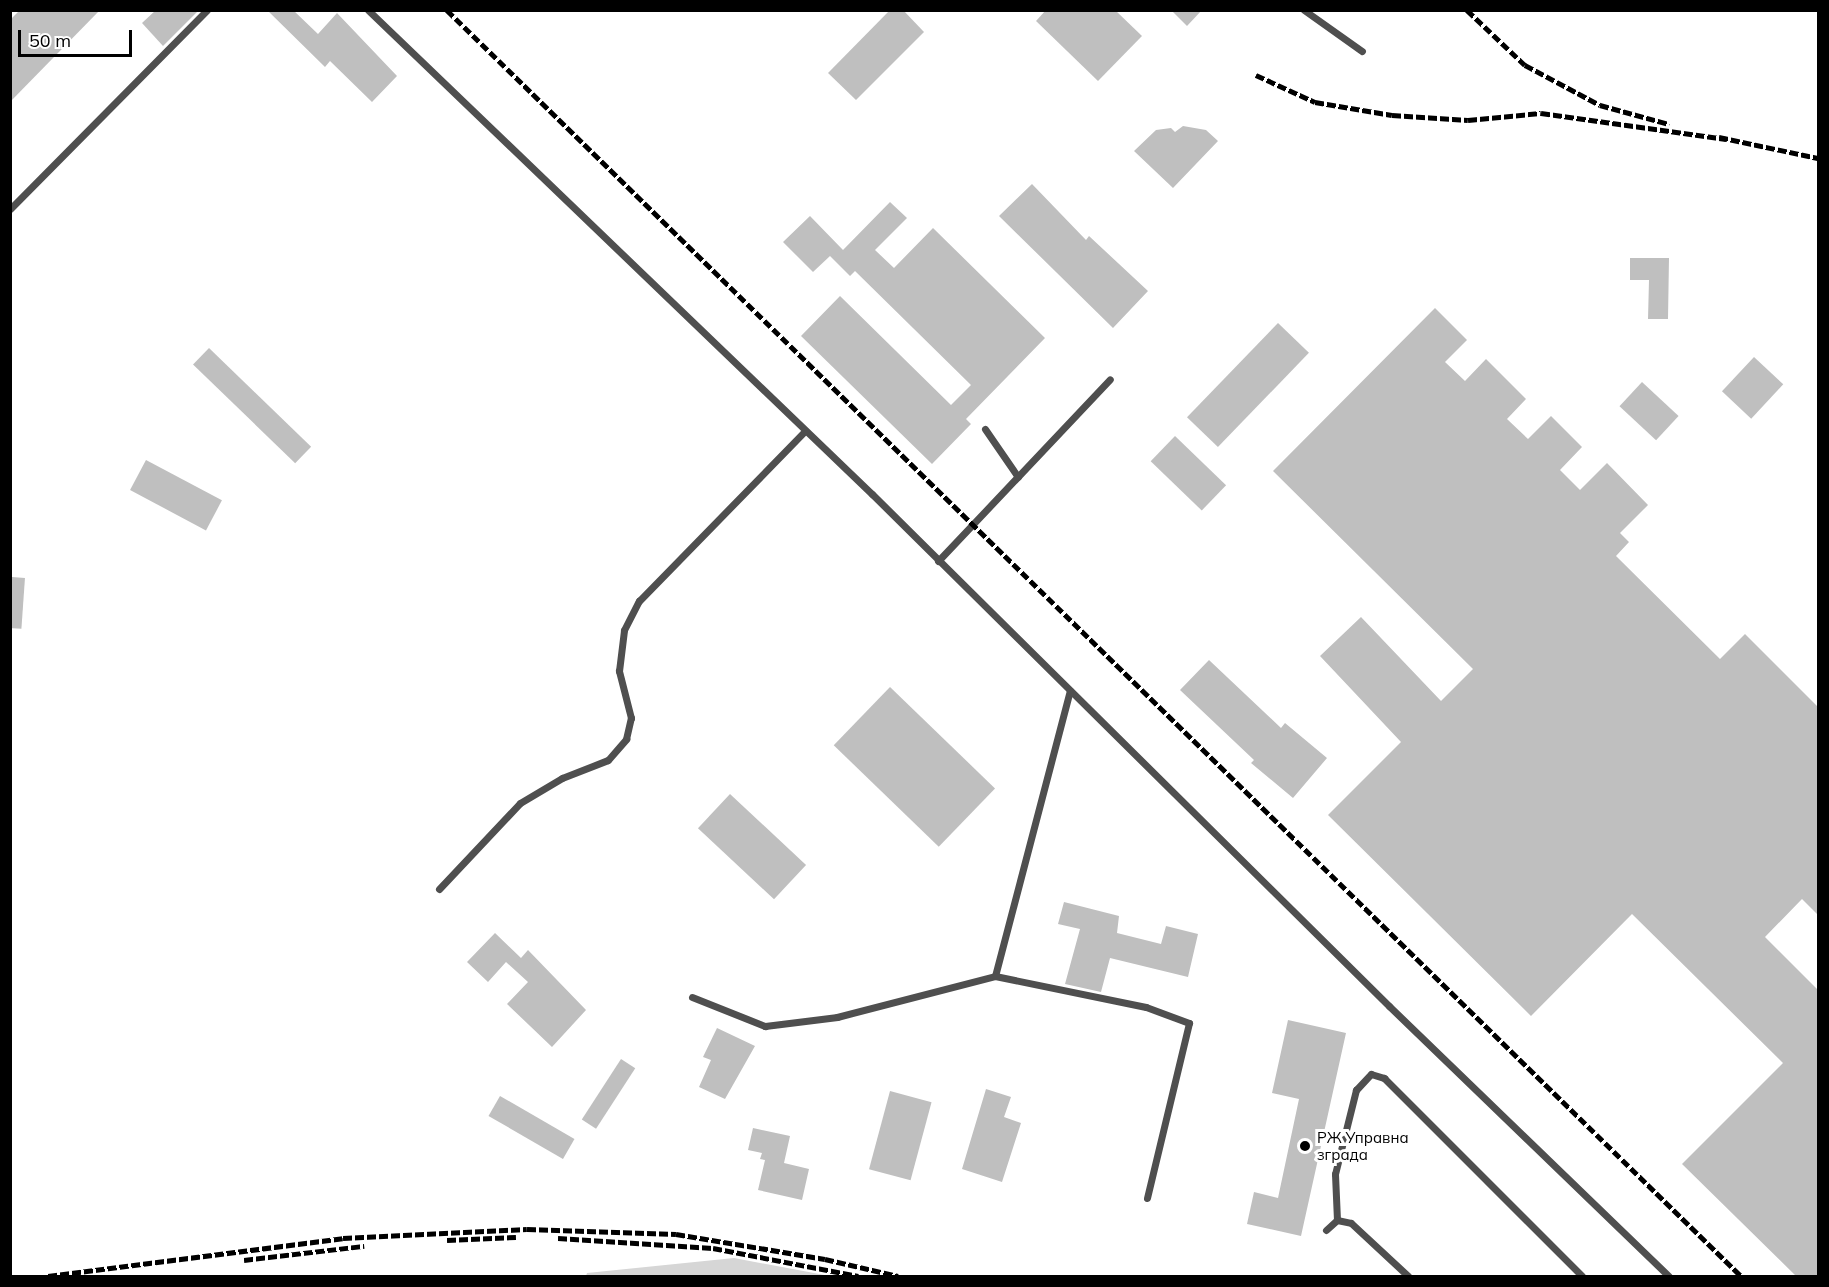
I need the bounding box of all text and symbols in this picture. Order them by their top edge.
scale bar [21,18,135,56]
text: 50 m [29,29,71,52]
place label: РЖ Управна зграда [1317,1128,1409,1163]
marker: РЖ Управна зграда [1298,1139,1312,1153]

